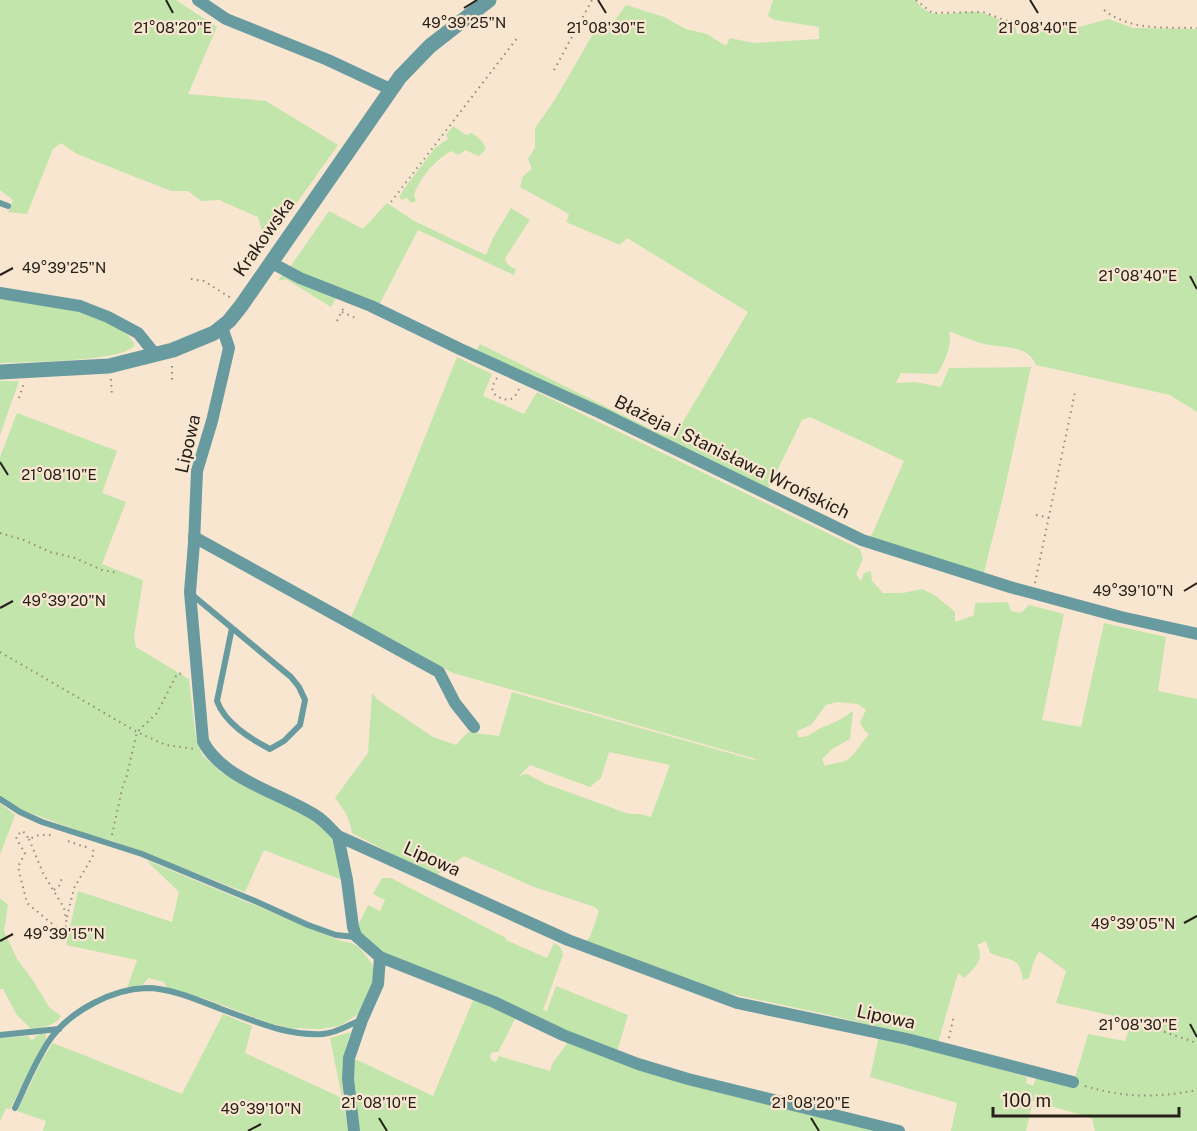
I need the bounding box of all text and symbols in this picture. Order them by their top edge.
text: 49°39'25"N [422,14,506,31]
text: 21°08'20"E [134,19,212,36]
text: 21°08'30"E [567,19,645,36]
text: 21°08'40"E [999,19,1077,36]
street label: Krakowska [229,193,298,280]
text: 49°39'25"N [22,259,106,276]
text: 21°08'40"E [1099,267,1177,284]
street label: Błażeja i Stanisława Wrońskich [611,390,853,523]
street label: Lipowa [171,413,204,475]
text: 21°08'10"E [21,466,97,483]
text: 49°39'10"N [1092,582,1174,599]
text: 49°39'20"N [22,592,106,609]
street label: Lipowa [401,837,464,880]
text: 49°39'05"N [1091,915,1175,932]
text: 49°39'15"N [23,925,105,942]
street label: Lipowa [855,1000,917,1033]
text: 21°08'30"E [1099,1016,1177,1033]
scale bar [993,1080,1179,1118]
text: 100 m [1002,1090,1051,1111]
text: 21°08'10"E [341,1094,417,1111]
text: 21°08'20"E [772,1094,850,1111]
text: 49°39'10"N [220,1100,302,1117]

